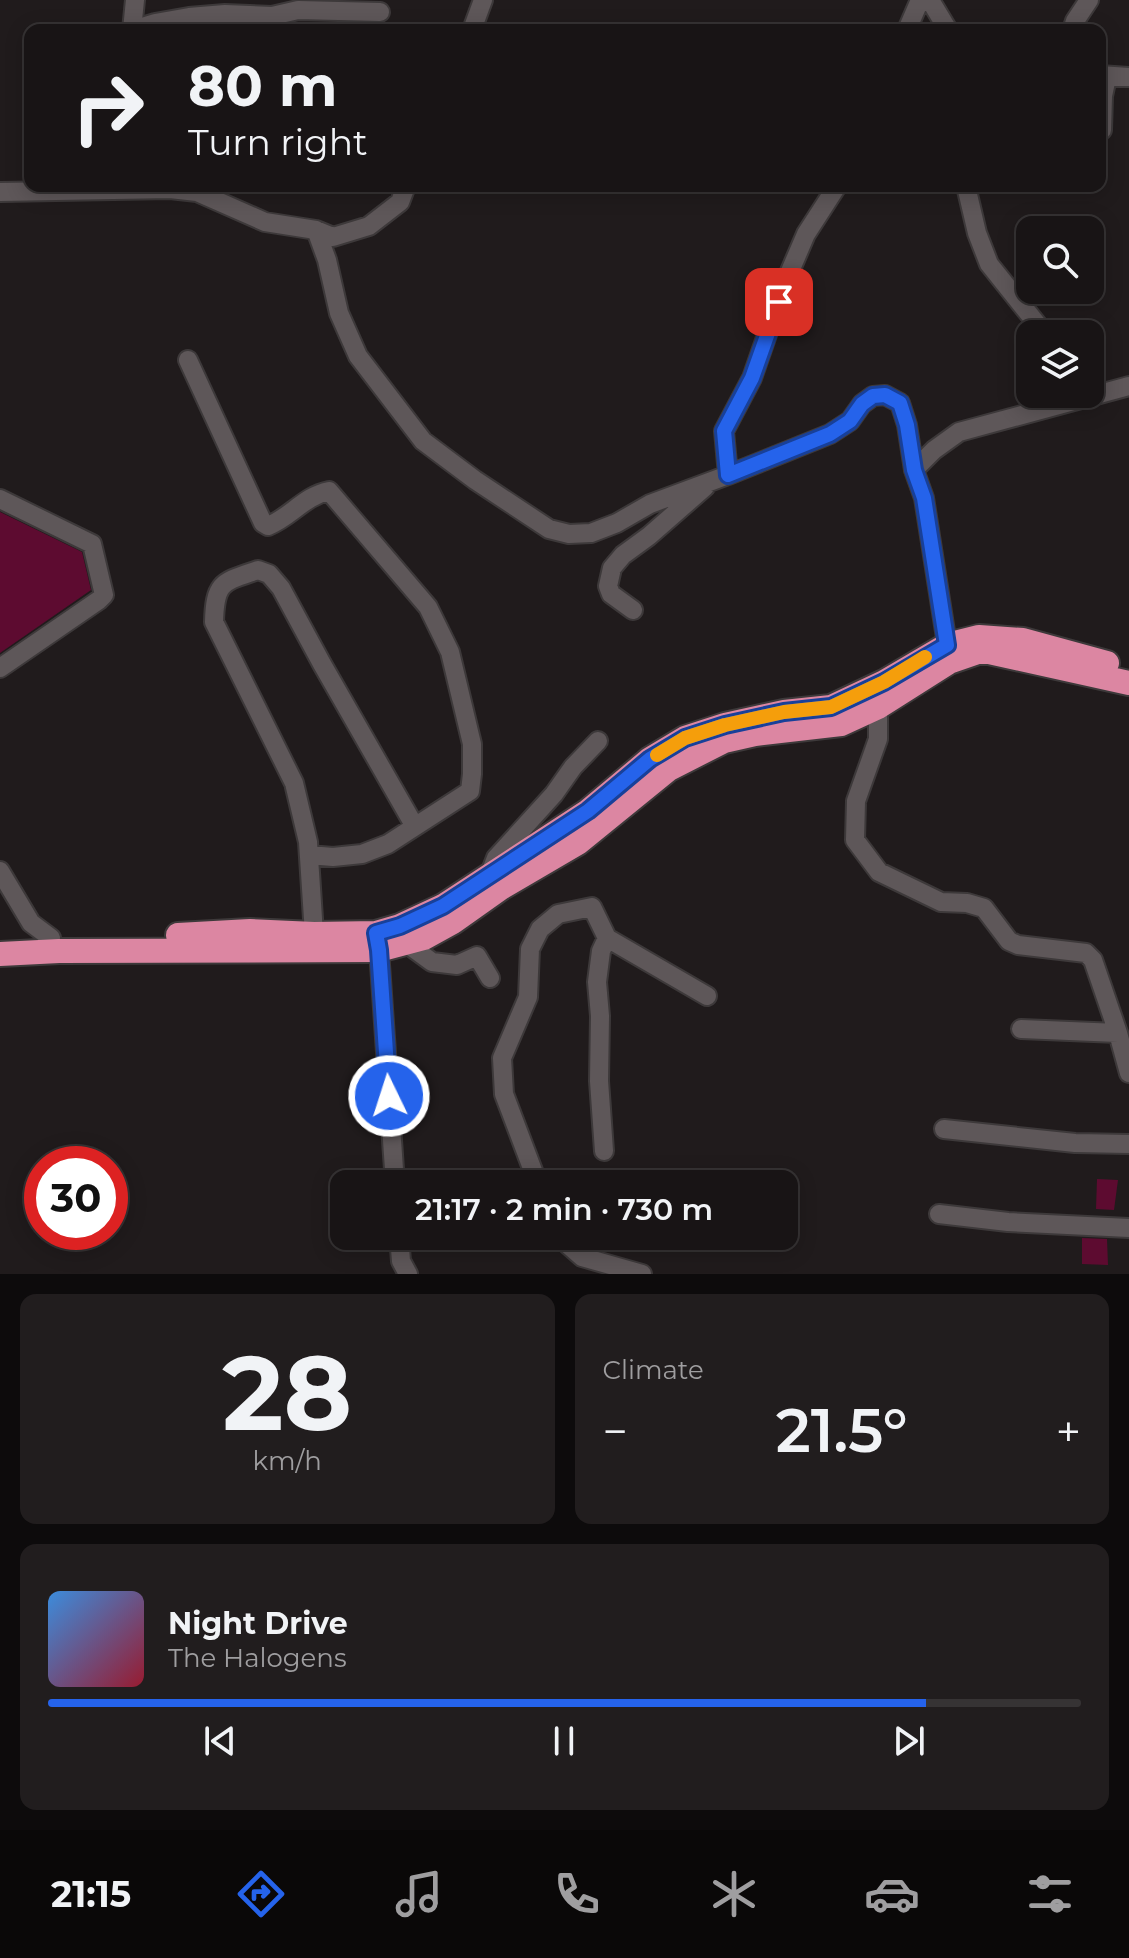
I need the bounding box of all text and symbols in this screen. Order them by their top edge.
text: 80 m [188,52,338,120]
icon: right [56,56,160,160]
text: Turn right [188,120,368,164]
map controls [1016,216,1104,408]
button: search [1016,216,1104,304]
pin [745,268,813,336]
icon: arrive [757,280,801,324]
button: layers [1016,320,1104,408]
position arrow [347,1054,431,1138]
speed limit sign: 30 [24,1146,128,1250]
text: 21:17 · 2 min · 730 m [415,1191,713,1228]
text: 28 [222,1329,352,1456]
text: Climate [603,1354,704,1386]
text: 21.5° [776,1394,908,1467]
text: − [603,1404,628,1458]
text: + [1056,1404,1081,1458]
text: km/h [253,1445,322,1477]
text: Night Drive [168,1605,348,1642]
text: The Halogens [168,1642,347,1674]
icon: previous [198,1719,242,1763]
icon: pause [542,1719,586,1763]
icon: next [887,1719,931,1763]
icon: directions [233,1866,289,1922]
icon: music [391,1866,447,1922]
icon: phone [549,1866,605,1922]
icon: climate [706,1866,762,1922]
icon: car [864,1866,920,1922]
icon: filters [1022,1866,1078,1922]
text: 21:15 [51,1872,131,1916]

